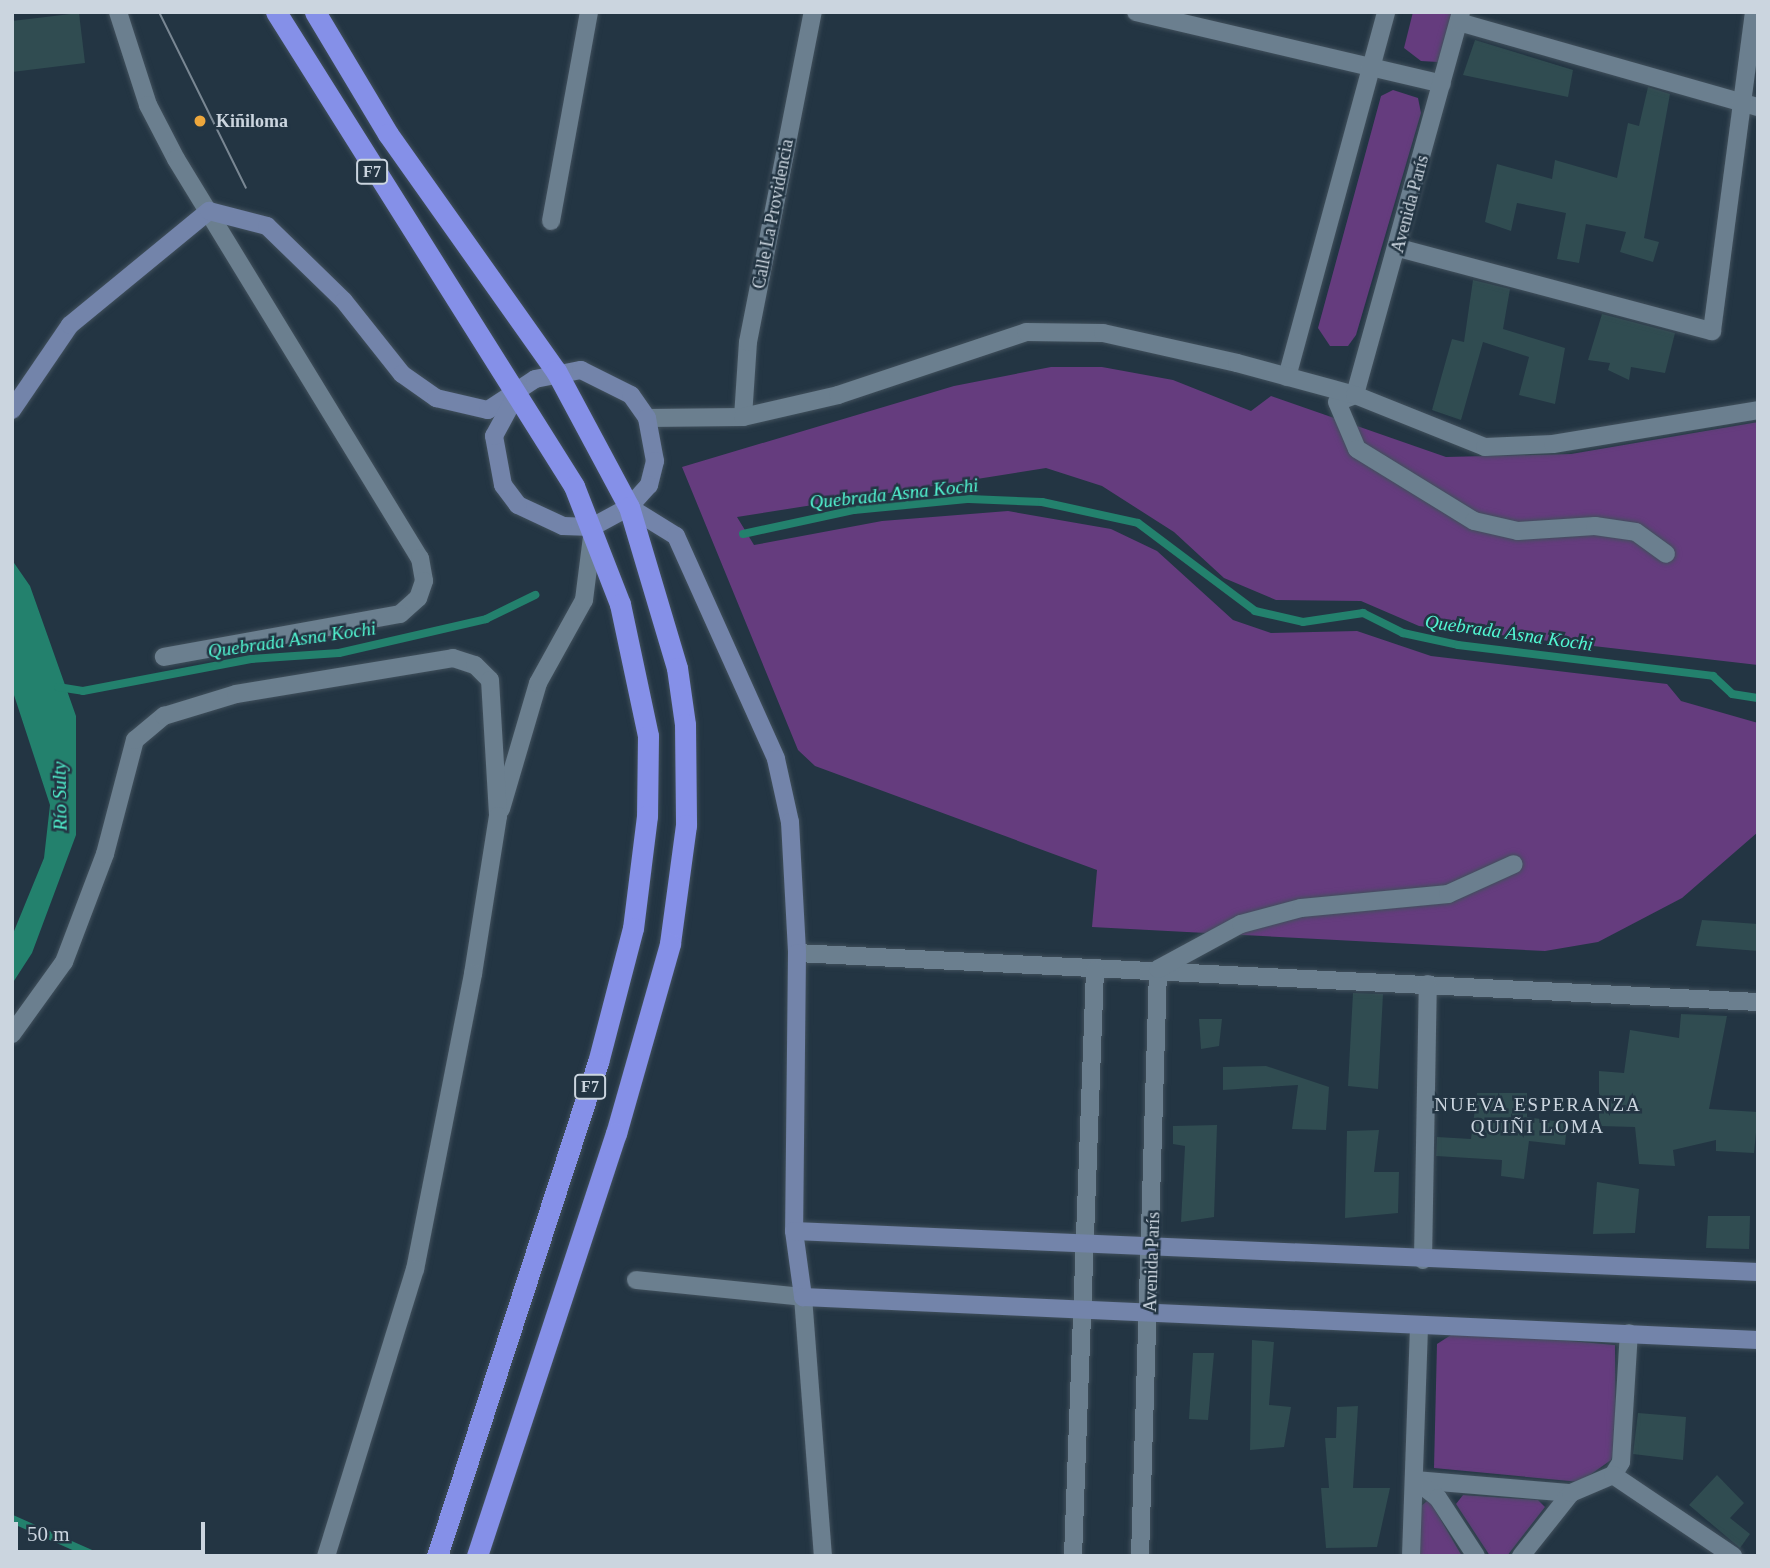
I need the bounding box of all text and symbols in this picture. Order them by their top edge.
place label: Kiñiloma [216,110,288,132]
marker: Kiñiloma [190,111,210,131]
street label: Calle La Providencia [748,137,798,291]
street label: Avenida París [1387,153,1433,255]
road number: F7 [354,160,390,184]
water label: Quebrada Asna Kochi [808,474,980,514]
water label: Quebrada Asna Kochi [1423,610,1595,656]
water label: Quebrada Asna Kochi [206,617,378,663]
water label: Río Sulty [48,761,72,831]
road number: F7 [572,1074,608,1100]
district label: NUEVA ESPERANZA QUIÑI LOMA [1436,1094,1640,1138]
street label: Avenida París [1139,1212,1165,1312]
scale bar [18,1508,208,1552]
text: 50 m [27,1522,70,1546]

